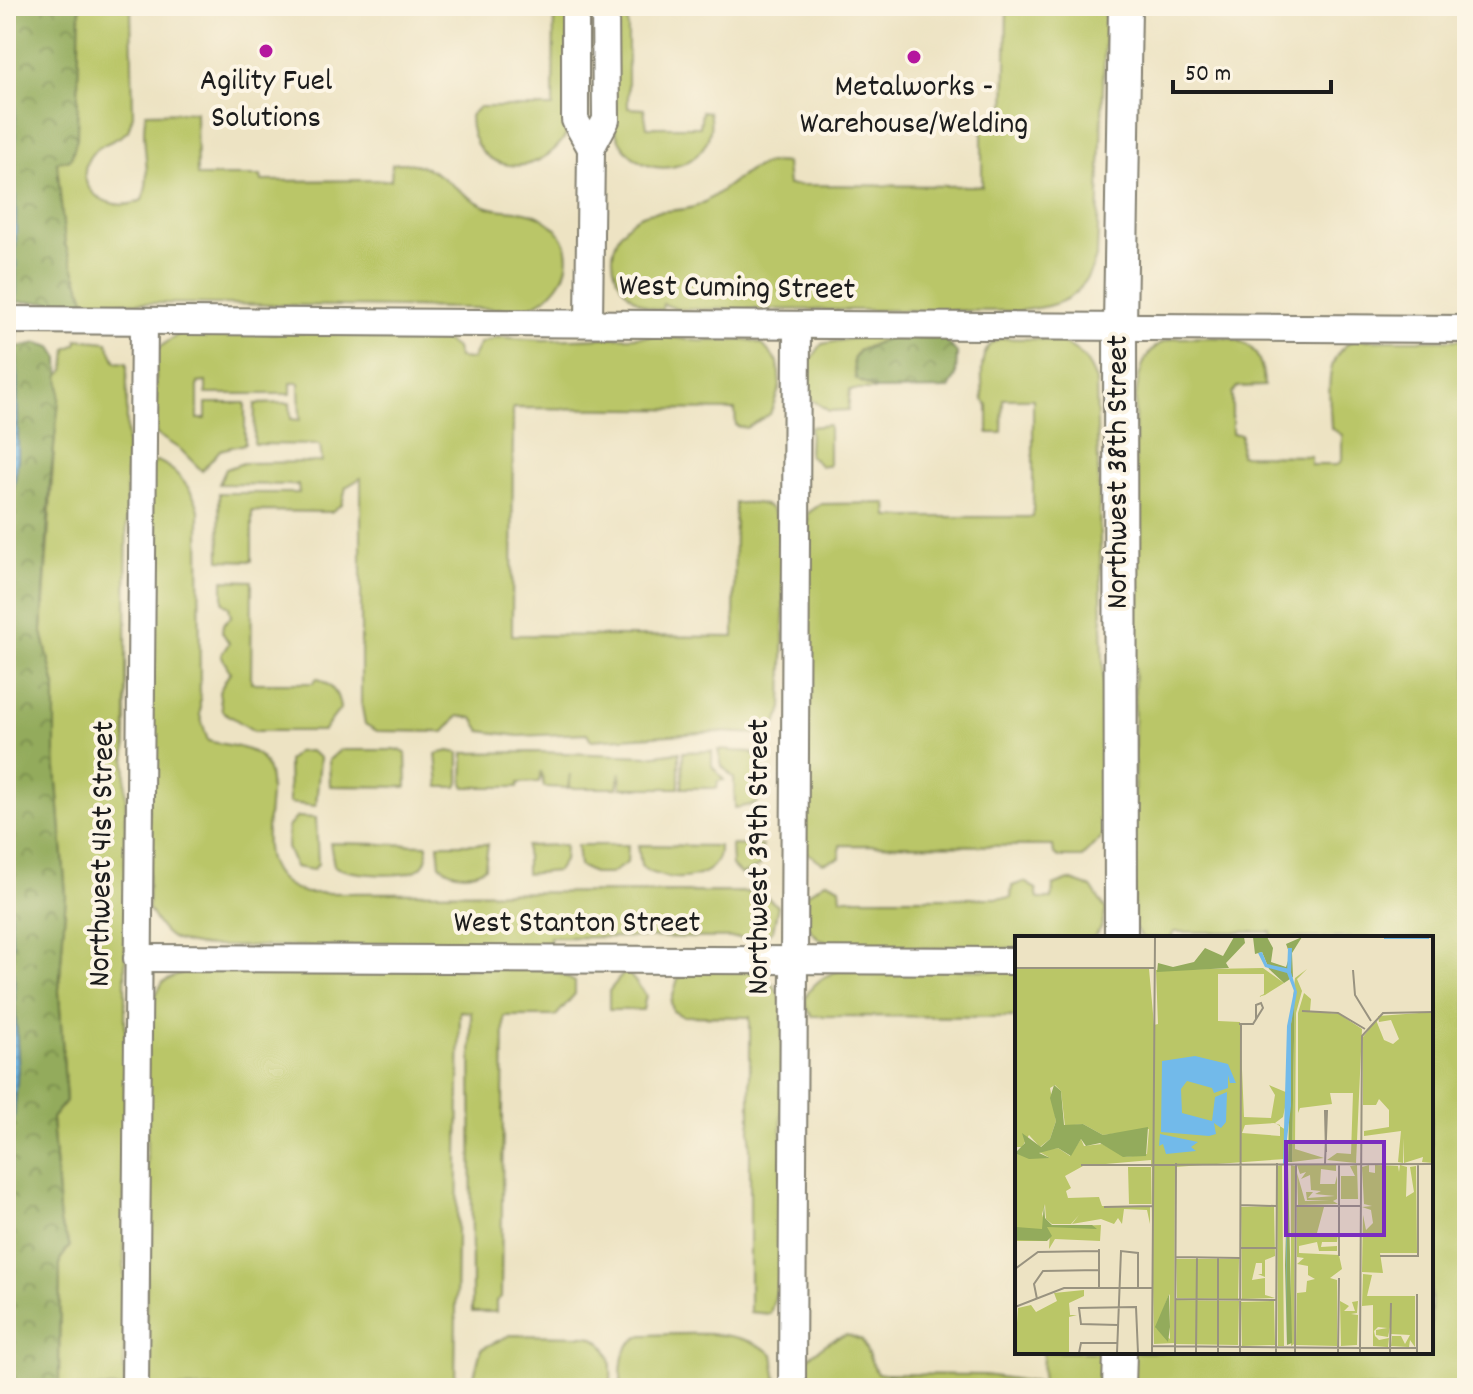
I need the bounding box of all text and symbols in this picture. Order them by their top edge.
marker: Agility Fuel Solutions [257,42,275,60]
scale bar [1173,44,1331,94]
marker: Metalworks - Warehouse/Welding [905,48,923,66]
text: 50 m [1185,58,1231,92]
place label: Agility Fuel Solutions [200,60,333,143]
place label: Metalworks - Warehouse/Welding [800,66,1028,149]
street label: West Cuming Street [618,265,856,315]
street label: Northwest 38th Street [1097,335,1143,609]
street label: Northwest 39th Street [738,719,784,995]
street label: Northwest 41st Street [79,720,129,988]
street label: West Stanton Street [454,902,701,948]
inset map [1015,936,1433,1354]

